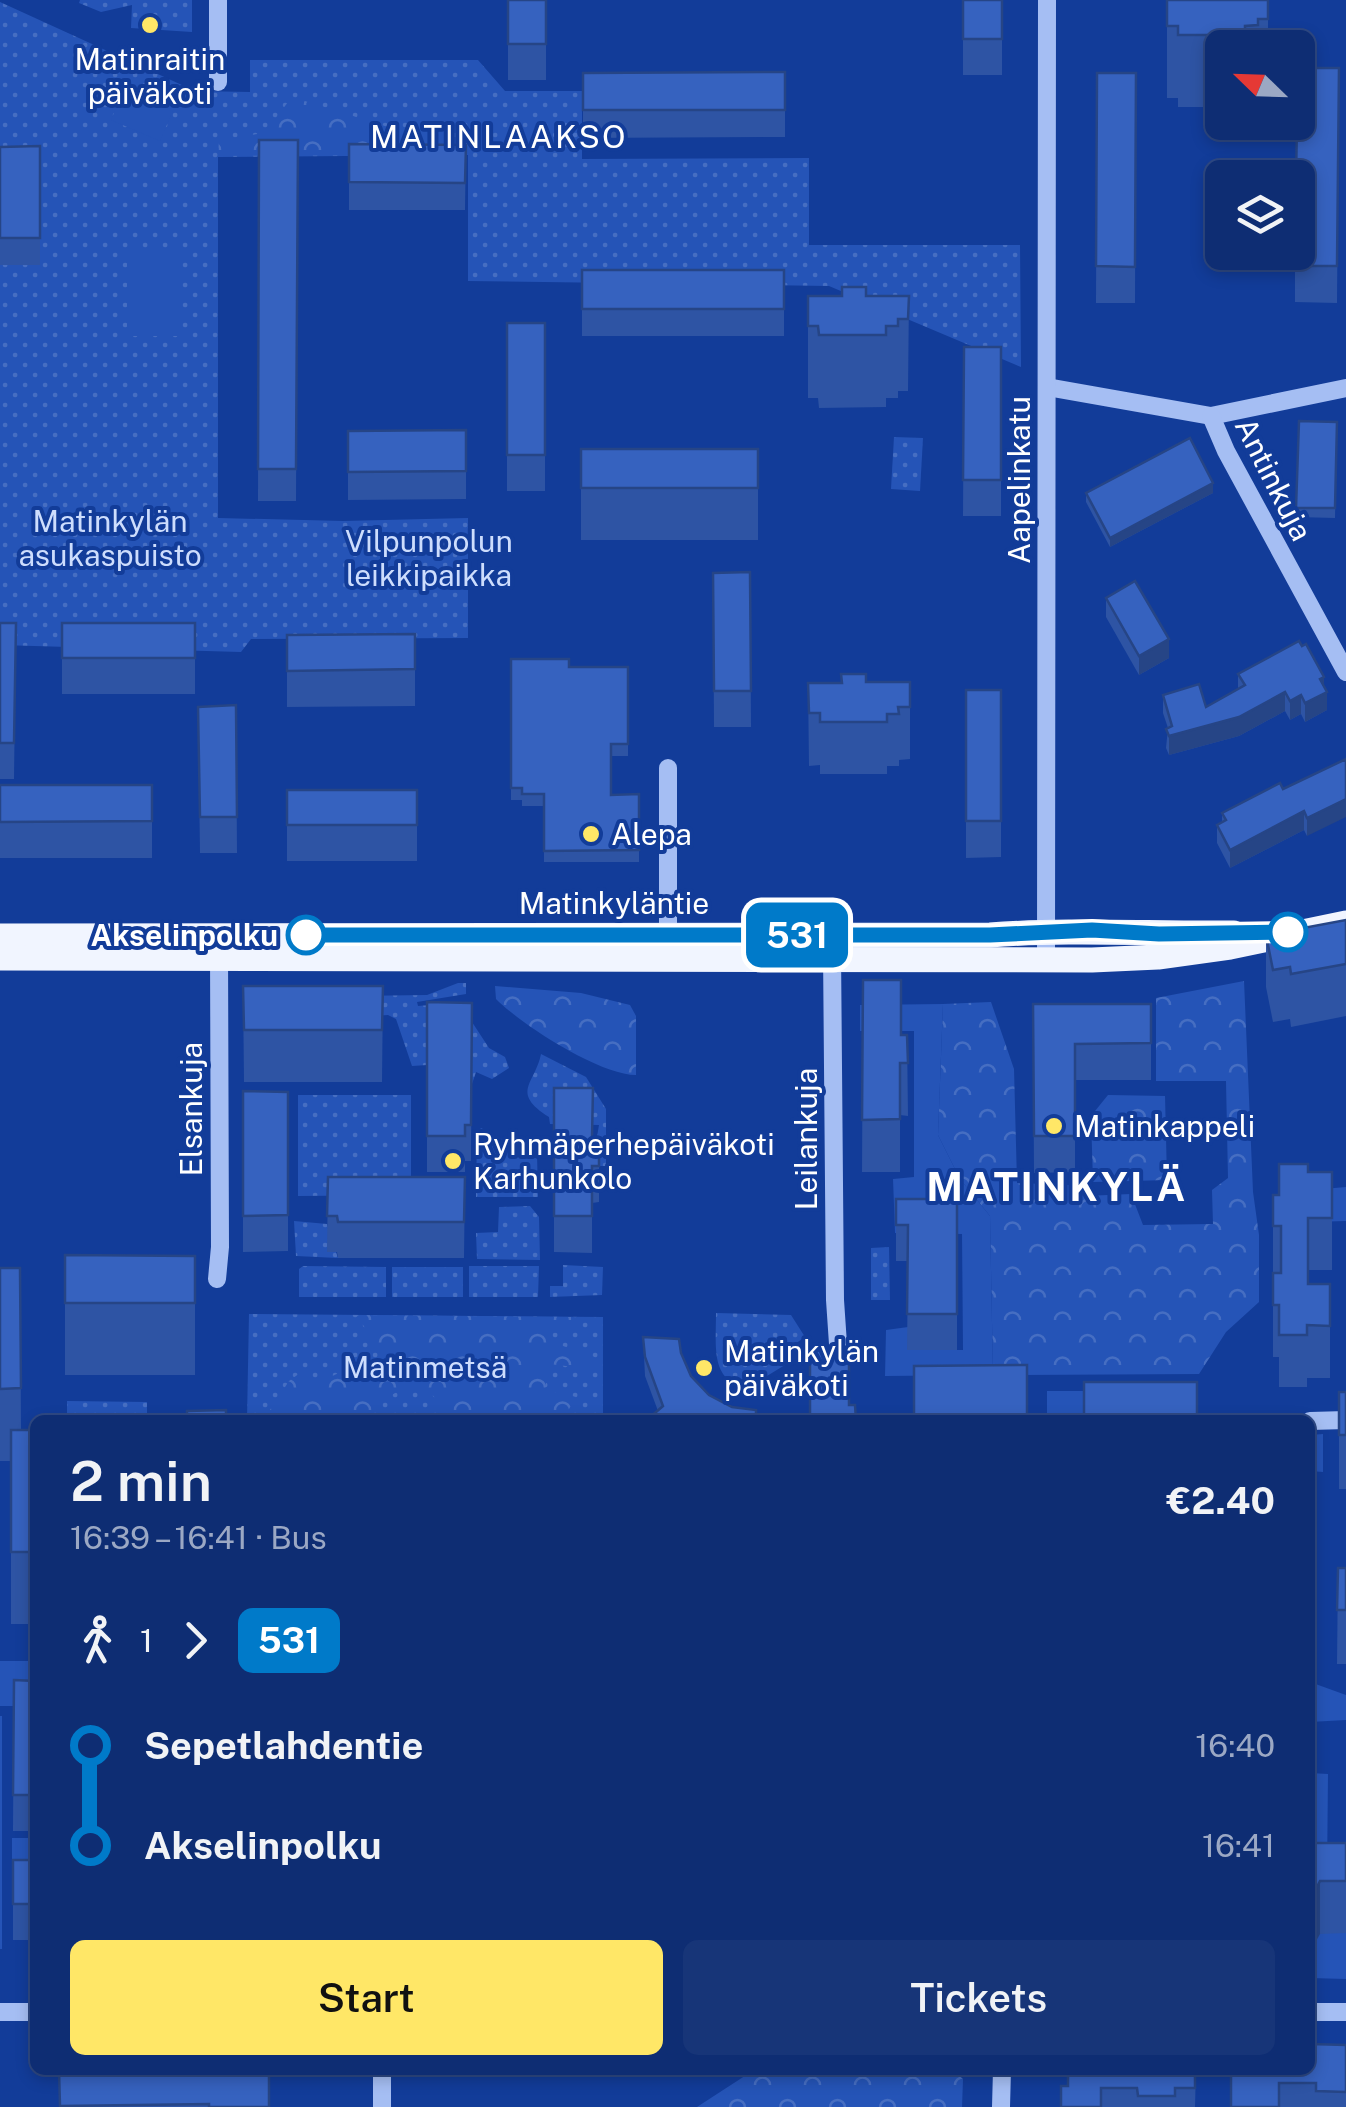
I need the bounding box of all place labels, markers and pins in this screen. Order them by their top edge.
marker: Matinraitin päiväkoti [139,14,161,36]
place label: Matinraitin päiväkoti [75,41,225,111]
place label: Alepa [611,816,692,852]
marker: Alepa [580,823,602,845]
unlabelled marker [1269,913,1307,951]
marker: Akselinpolku [287,916,325,954]
place label: Akselinpolku [90,917,278,953]
place label: Matinkappeli [1074,1108,1255,1144]
marker: Matinkappeli [1043,1115,1065,1137]
place label: Ryhmäperhepäiväkoti Karhunkolo [473,1126,775,1196]
marker: Ryhmäperhepäiväkoti Karhunkolo [442,1150,464,1172]
place label: Matinkylän päiväkoti [724,1333,879,1403]
marker: Matinkylän päiväkoti [693,1357,715,1379]

